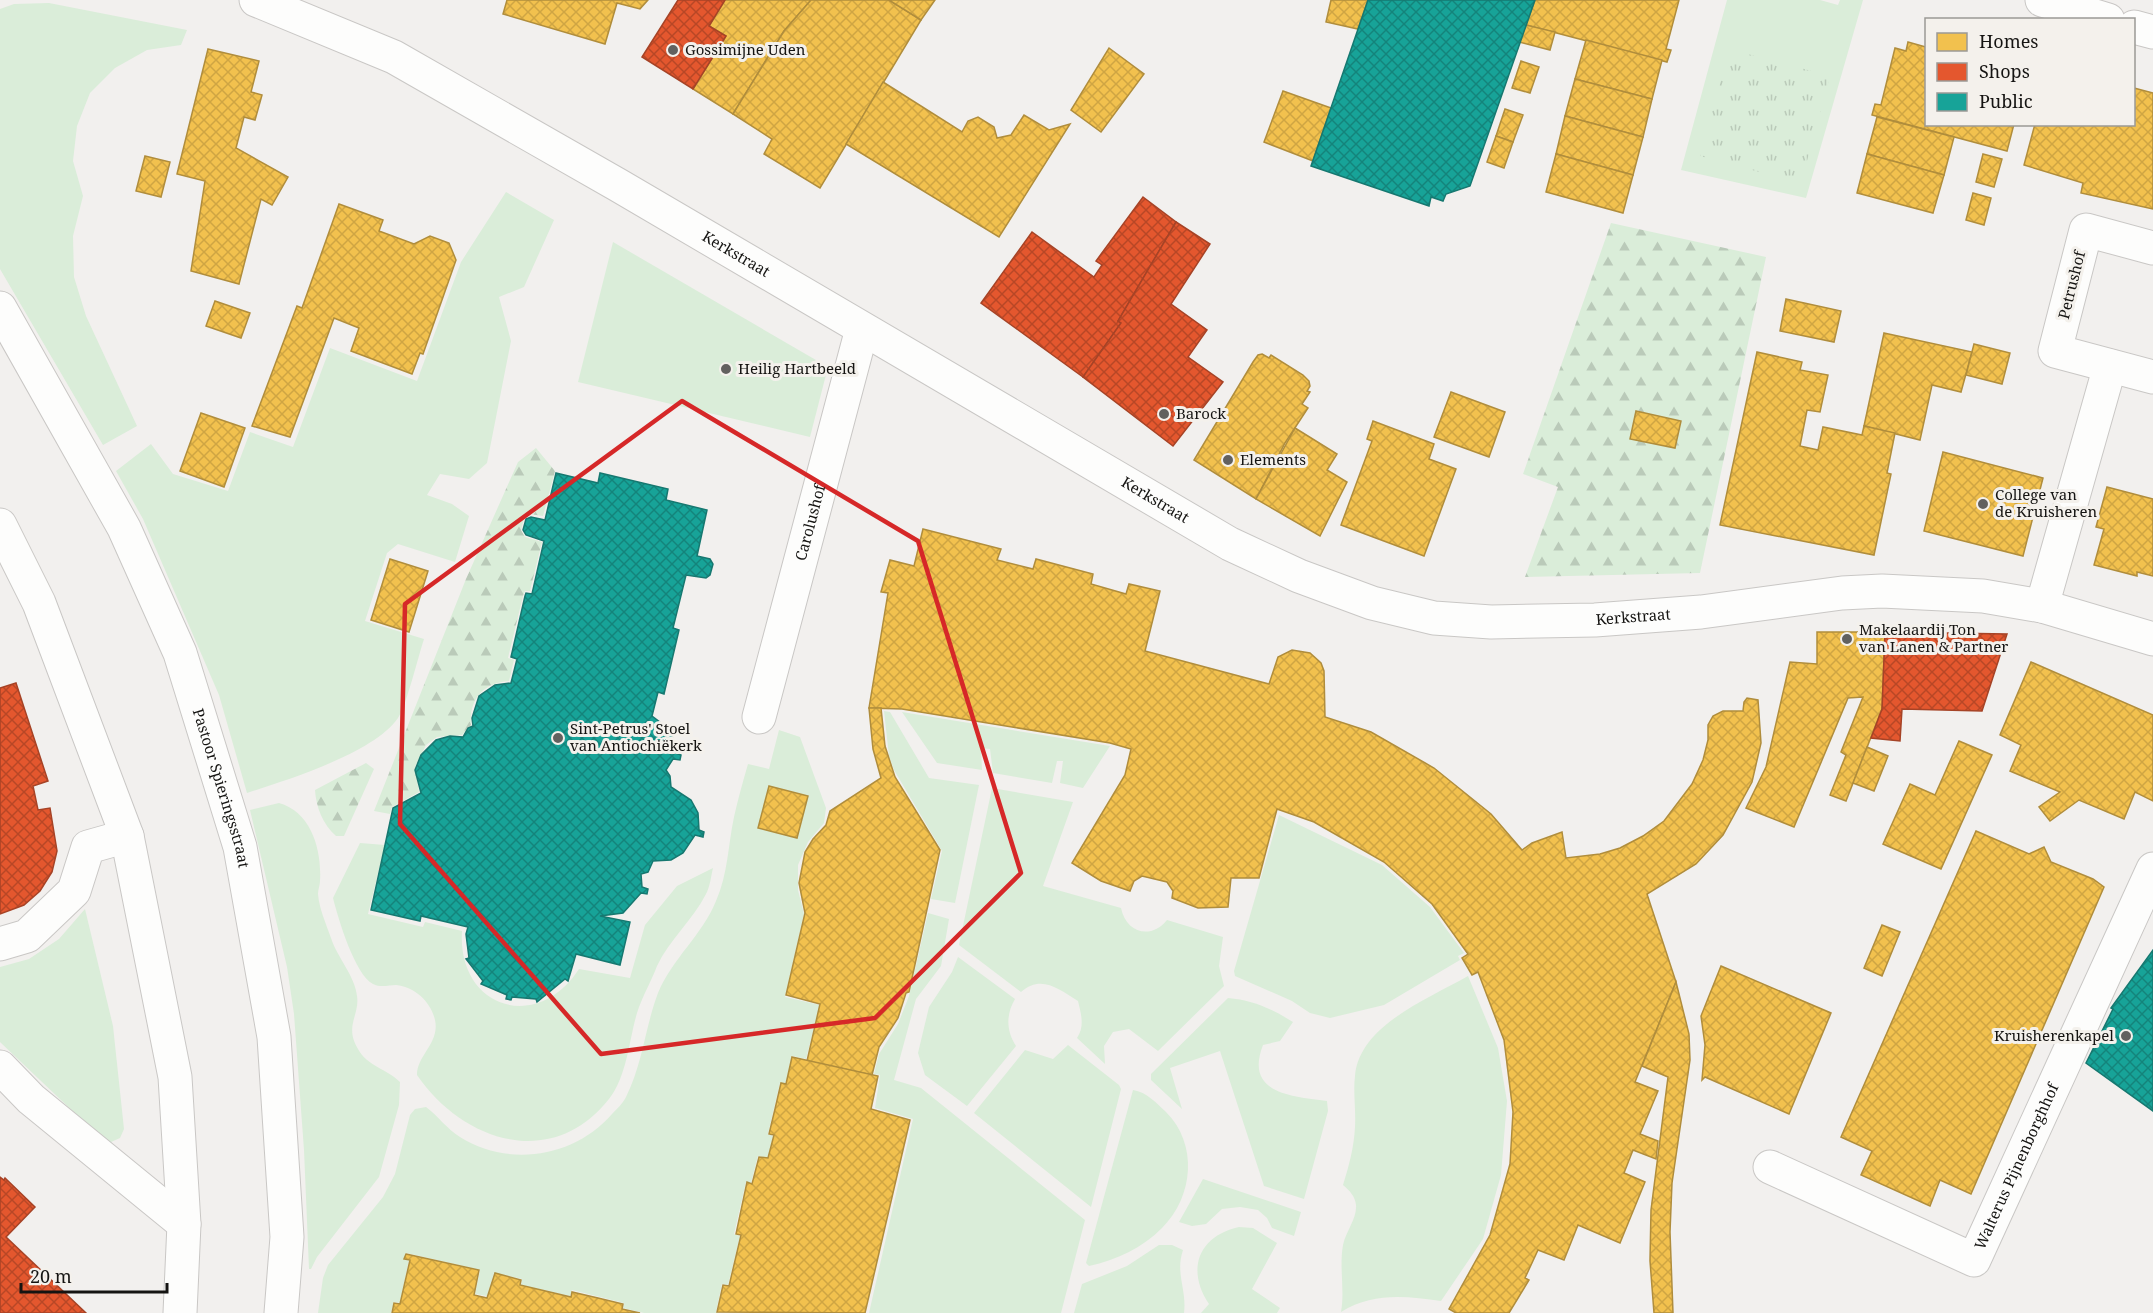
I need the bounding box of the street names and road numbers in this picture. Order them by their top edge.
street label: Kerkstraat [699,226,774,281]
street label: Petrushof [2053,247,2089,321]
street label: Kerkstraat [1118,472,1193,527]
street label: Carolushof [790,481,830,563]
street label: Kerkstraat [1595,603,1671,629]
street label: Pastoor Spieringsstraat [189,706,255,869]
street label: Walterus Pijnenborghhof [1969,1079,2063,1252]

